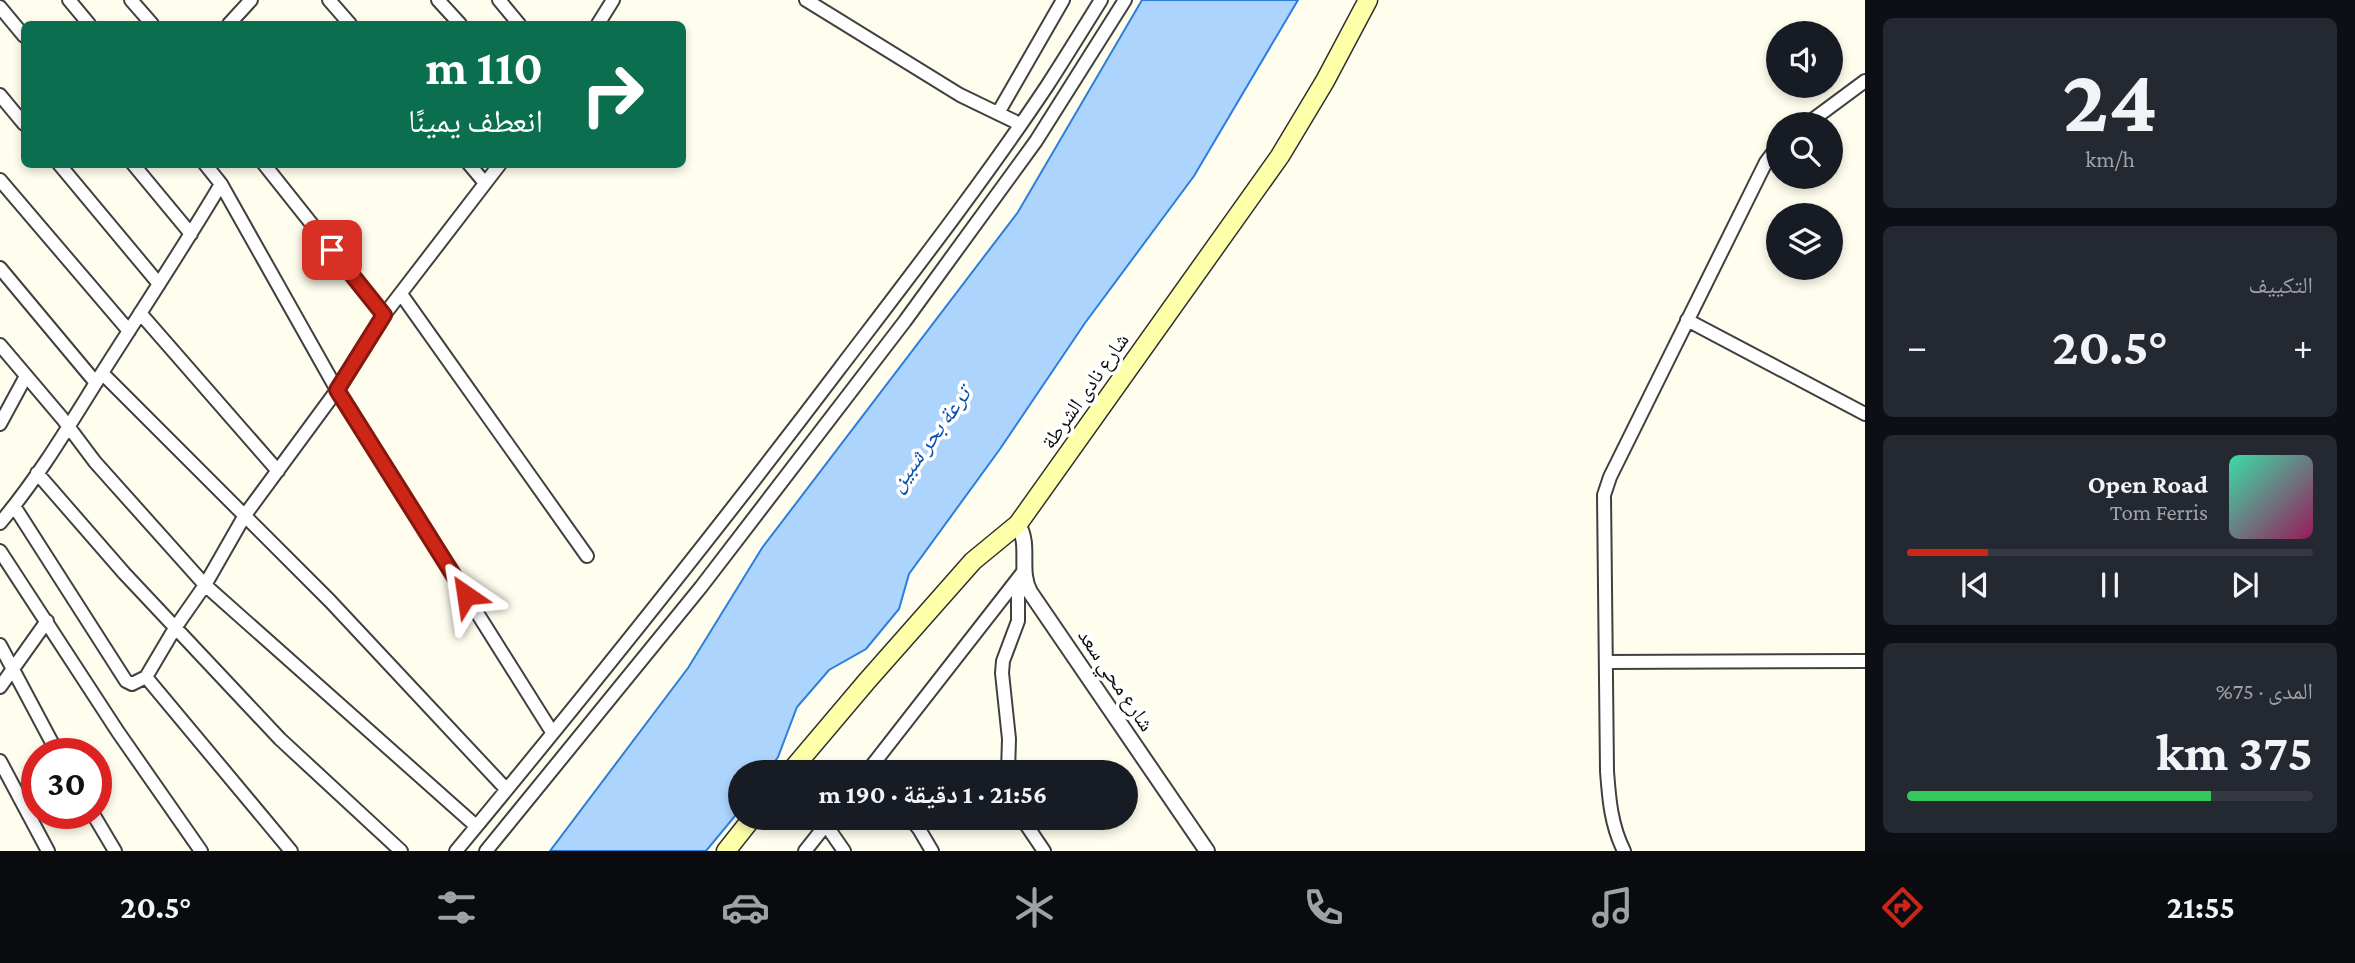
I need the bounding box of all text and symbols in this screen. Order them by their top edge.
map controls [1766,21,1843,280]
button: sound [1766,21,1843,98]
text: 110 m [426,40,543,95]
icon: right [567,49,658,140]
text: 24 [2062,49,2158,151]
text: انعطف يمينًا [408,103,543,139]
button: search [1766,112,1843,189]
text: km/h [2085,146,2135,172]
button: layers [1766,203,1843,280]
pin [302,220,362,280]
icon: arrive [313,231,351,269]
text: التكييف [2248,272,2313,298]
text: 20.5° [2052,317,2168,375]
text: − [1907,325,1927,367]
text: + [2293,325,2313,367]
street label: شارع نادى الشرطة [1036,329,1135,454]
water label: ترعة بحر شبين [883,378,980,497]
text: Open Road [2088,470,2208,499]
text: Tom Ferris [2110,499,2208,525]
position arrow [429,558,503,632]
icon: previous [1956,566,1994,604]
icon: pause [2091,566,2129,604]
icon: next [2226,566,2264,604]
street label: شارع محي سعد [1069,624,1159,738]
text: المدى · 75% [2216,678,2313,704]
text: 375 km [2156,723,2313,781]
speed limit sign: 30 [21,738,112,829]
text: 21:56 · 1 دقيقة · 190 m [819,780,1047,809]
icon: filters [432,883,481,932]
icon: car [721,883,770,932]
icon: climate [1010,883,1059,932]
icon: phone [1299,883,1348,932]
icon: music [1588,883,1637,932]
icon: directions [1878,883,1927,932]
text: 20.5° [120,889,191,925]
text: 21:55 [2167,889,2235,925]

